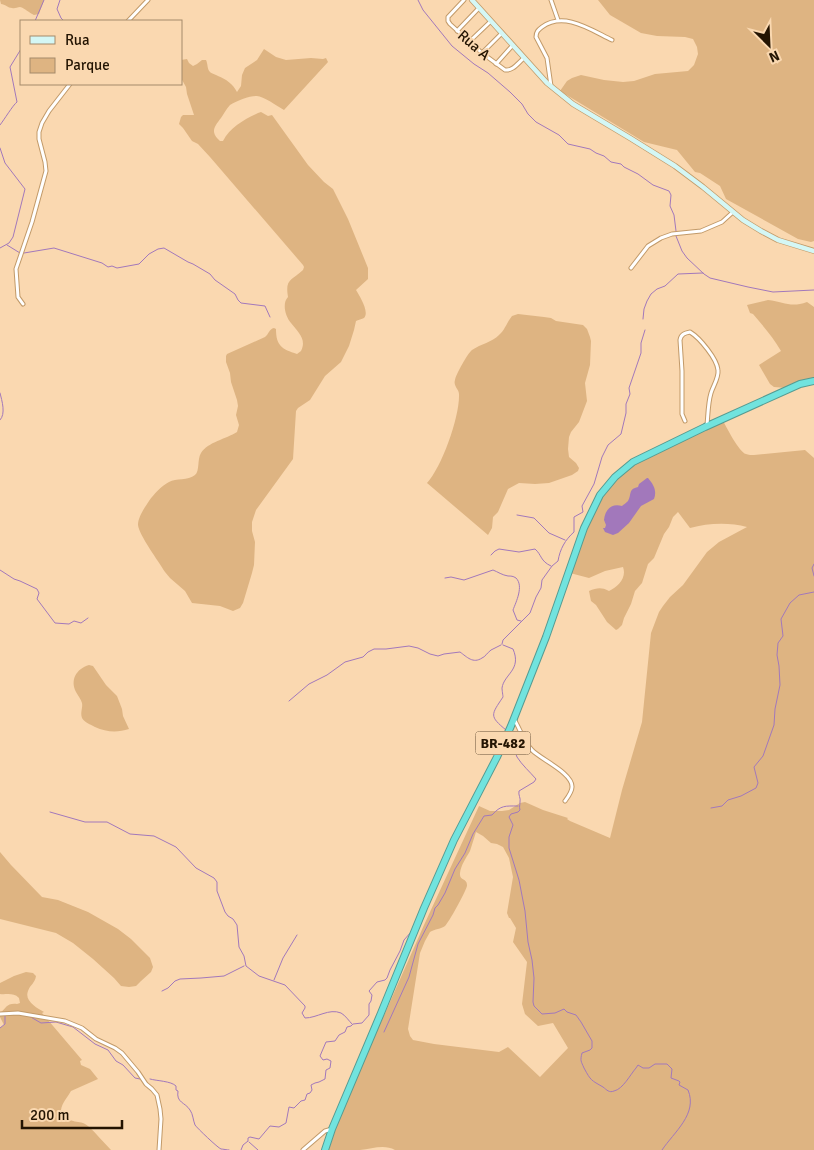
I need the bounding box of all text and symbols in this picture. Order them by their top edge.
legend [20,20,182,85]
north arrow [744,20,794,70]
street label: Rua A [454,26,494,64]
text: Rua [65,31,90,49]
text: N [766,47,782,66]
text: Parque [65,56,110,74]
road number: BR-482 [476,731,530,754]
scale bar [22,1098,122,1130]
text: 200 m [30,1106,70,1124]

